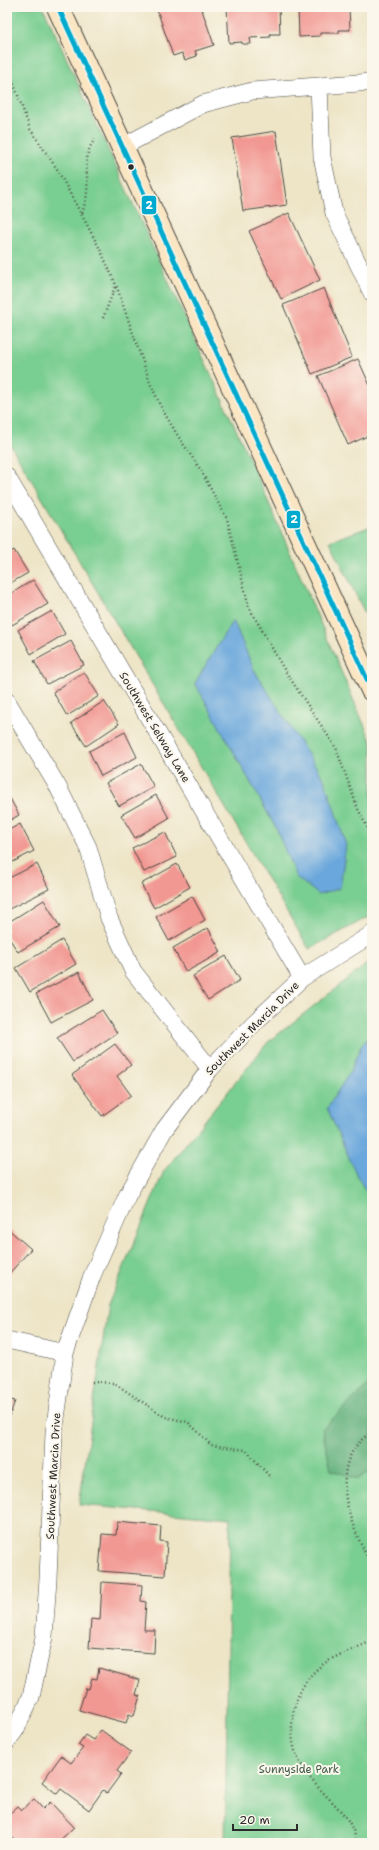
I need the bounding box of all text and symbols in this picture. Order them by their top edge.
unlabelled marker [126,162,136,172]
line badge: 2 [141,195,157,215]
text: 2 [145,198,153,213]
line badge: 2 [286,510,301,529]
text: 2 [290,512,298,527]
street label: Southwest Selway Lane [116,669,194,785]
street label: Southwest Marcia Drive [202,978,303,1079]
street label: Southwest Marcia Drive [43,1412,64,1540]
park label: Sunnyside Park [259,1762,339,1777]
scale bar [233,1806,297,1832]
text: 20 m [239,1812,270,1828]

